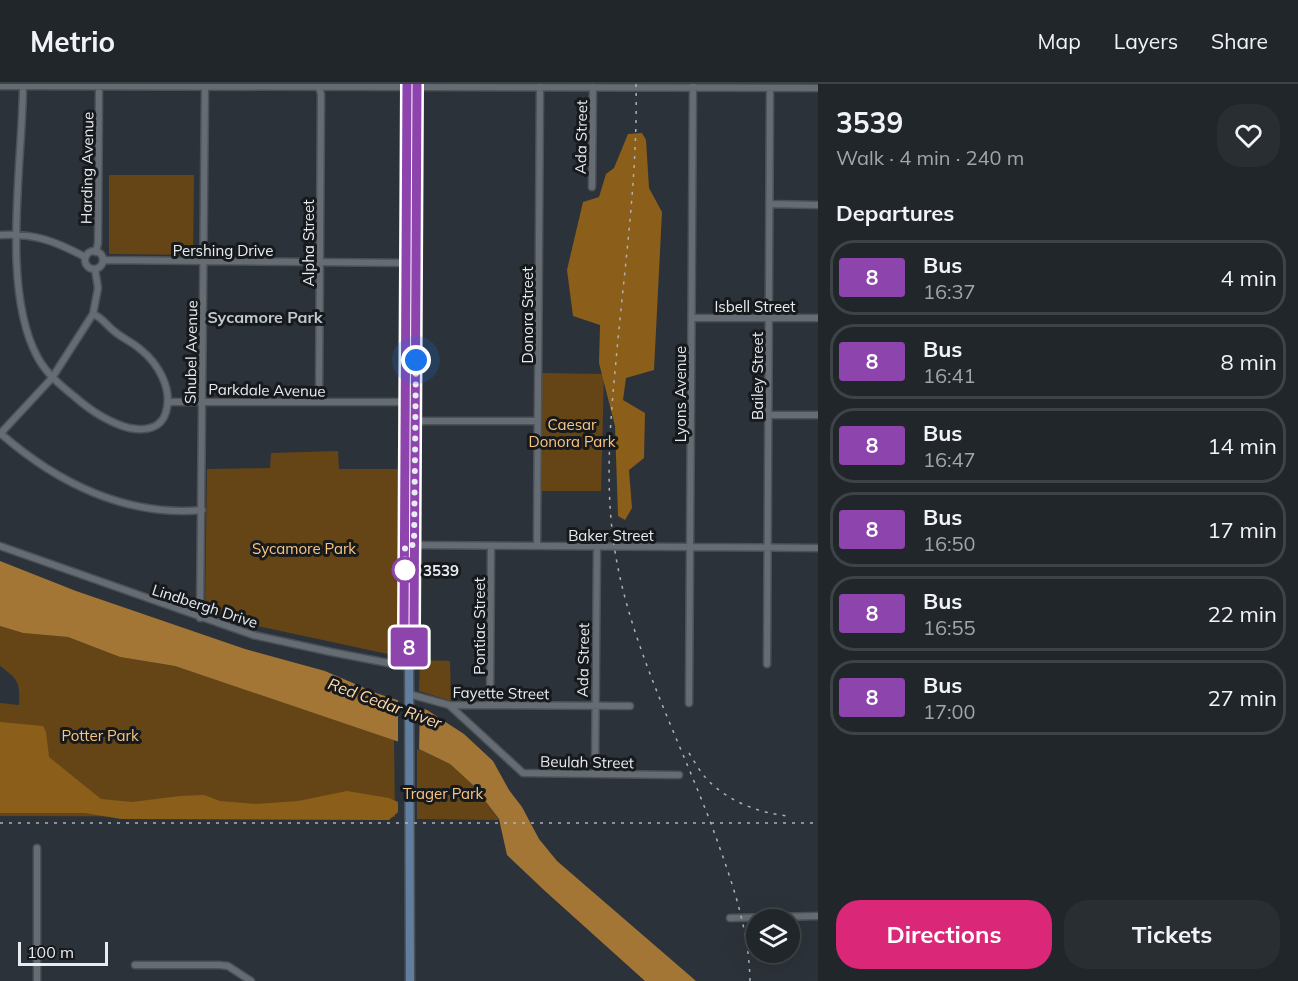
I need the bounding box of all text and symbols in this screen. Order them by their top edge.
text: Metrio [30,24,115,59]
text: Map [1038,28,1081,54]
text: Layers [1114,28,1178,54]
text: Share [1211,28,1268,54]
street label: Ada Street [571,100,591,174]
button: heart [1217,104,1280,167]
text: 3539 [836,105,903,140]
street label: Harding Avenue [77,112,97,224]
text: Walk · 4 min · 240 m [836,145,1024,170]
text: Departures [836,199,954,227]
street label: Alpha Street [299,200,318,286]
street label: Pershing Drive [173,241,273,260]
text: Bus [923,251,962,279]
text: 8 [866,264,878,290]
text: 4 min [1221,264,1277,292]
street label: Donora Street [518,267,537,363]
text: 16:37 [923,279,976,304]
street label: Isbell Street [714,297,796,316]
street label: Shubel Avenue [181,300,201,404]
district label: Sycamore Park [207,307,324,327]
street label: Bailey Street [748,332,767,420]
text: Bus [923,335,962,363]
your location [401,345,431,375]
street label: Lyons Avenue [671,346,690,442]
text: 8 [866,348,878,374]
text: 8 min [1221,348,1277,376]
text: 16:41 [923,363,976,388]
street label: Parkdale Avenue [208,379,326,401]
park label: Caesar Donora Park [529,415,616,451]
text: Bus [923,419,962,447]
text: 8 [866,432,878,458]
text: 14 min [1207,432,1277,460]
text: 16:47 [923,447,976,472]
text: Bus [923,503,962,531]
text: 8 [866,516,878,542]
text: 17 min [1207,516,1277,544]
street label: Baker Street [568,526,654,545]
text: 16:50 [923,531,976,556]
park label: Sycamore Park [252,539,356,558]
marker: 3539 [392,557,418,583]
place label: 3539 [423,561,459,580]
street label: Pontiac Street [470,577,489,675]
street label: Lindbergh Drive [150,580,260,632]
text: Bus [923,587,962,615]
text: 8 [866,600,878,626]
text: 22 min [1207,600,1277,628]
text: 16:55 [923,615,976,640]
street label: Ada Street [573,623,593,697]
line badge: 8 [390,628,428,666]
text: 8 [403,634,415,660]
text: Bus [923,671,962,699]
water label: Red Cedar River [325,673,446,733]
street label: Fayette Street [452,683,550,703]
text: 8 [866,684,878,710]
text: 27 min [1207,684,1277,712]
text: 17:00 [923,699,976,724]
park label: Potter Park [61,726,139,745]
street label: Beulah Street [540,752,634,772]
park label: Trager Park [403,784,483,803]
button: Directions [836,900,1052,969]
button: Tickets [1064,900,1280,969]
map controls [746,909,800,963]
button: layers [746,909,800,963]
scale bar [18,939,108,966]
text: 100 m [27,942,74,962]

